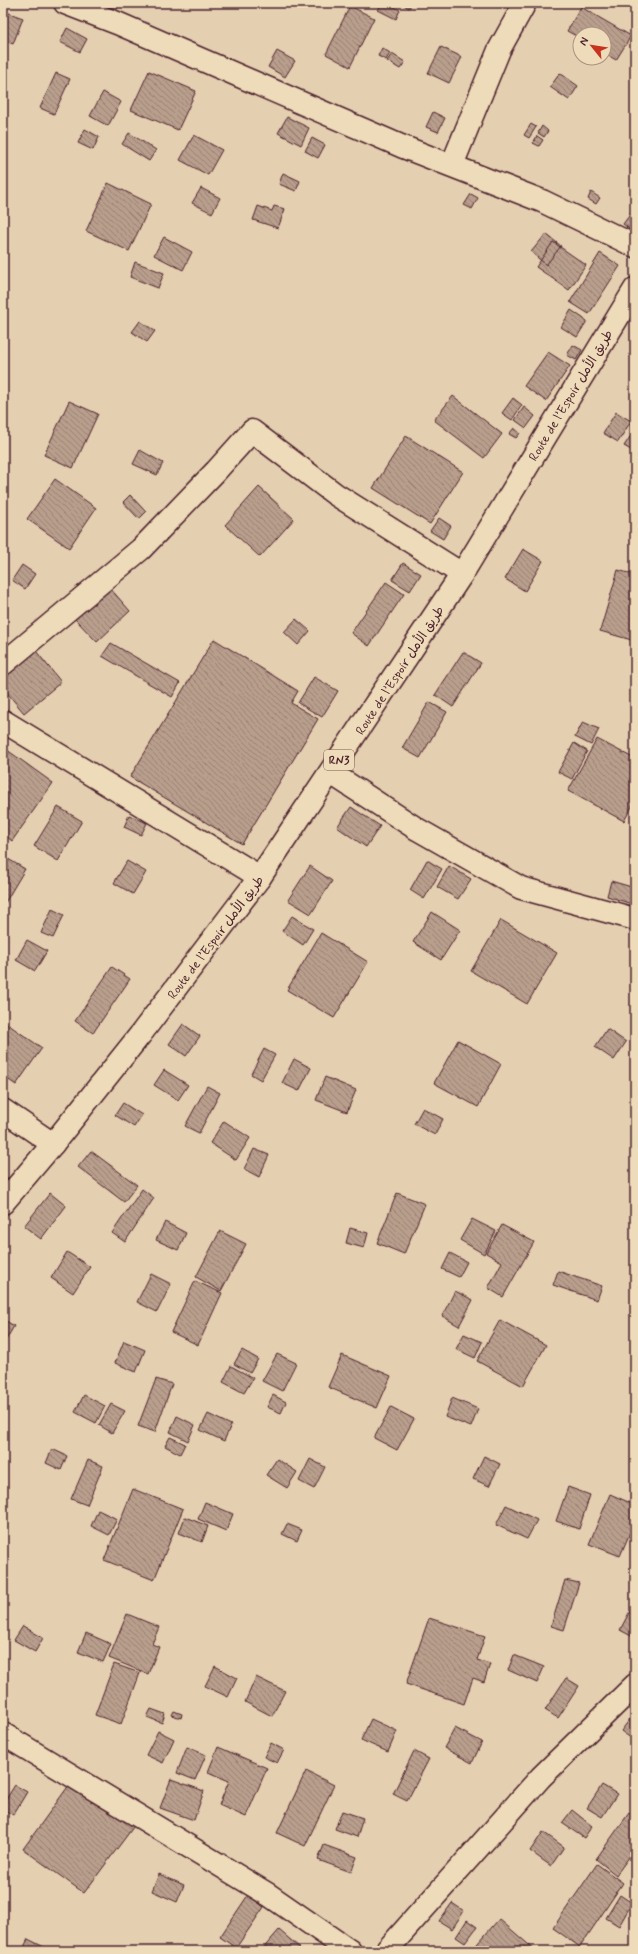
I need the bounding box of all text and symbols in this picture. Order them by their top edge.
north arrow [572,26,612,66]
text: N [576,35,592,48]
street label: Route de l’Espoir طريق الأمل [524,326,617,465]
street label: Route de l’Espoir طريق الأمل [351,603,448,739]
road number: RN3 [324,750,354,770]
street label: Route de l’Espoir طريق الأمل [163,872,268,1003]

